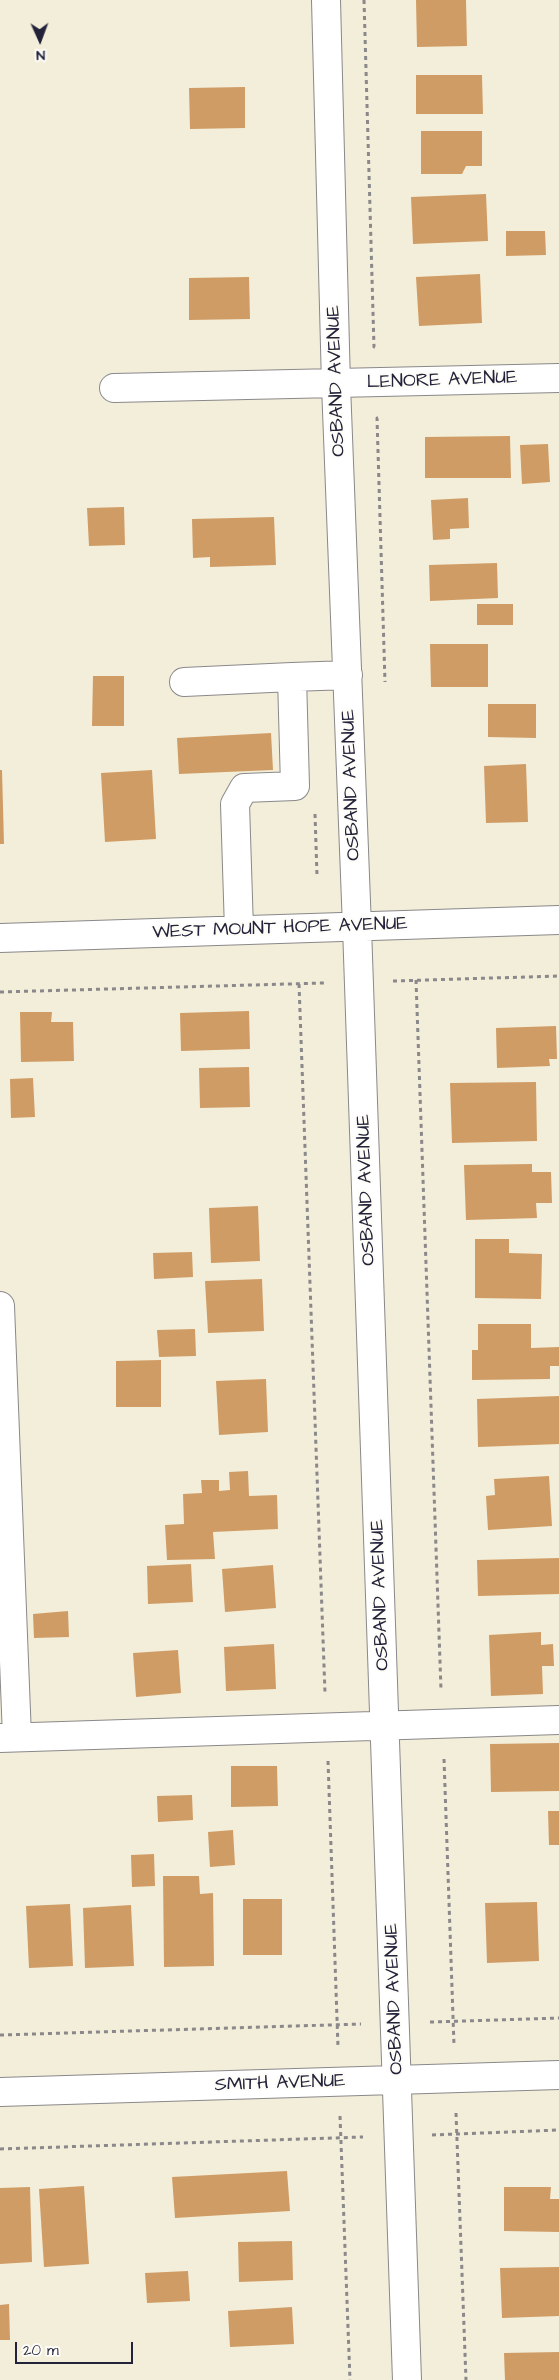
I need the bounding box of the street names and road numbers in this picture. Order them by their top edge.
street label: OSBAND AVENUE [323,305,351,457]
street label: LENORE AVENUE [366,367,518,395]
street label: OSBAND AVENUE [338,709,366,861]
street label: WEST MOUNT HOPE AVENUE [152,913,408,945]
street label: OSBAND AVENUE [353,1114,381,1266]
street label: OSBAND AVENUE [367,1519,395,1671]
street label: OSBAND AVENUE [381,1923,409,2075]
street label: SMITH AVENUE [214,2070,346,2098]

